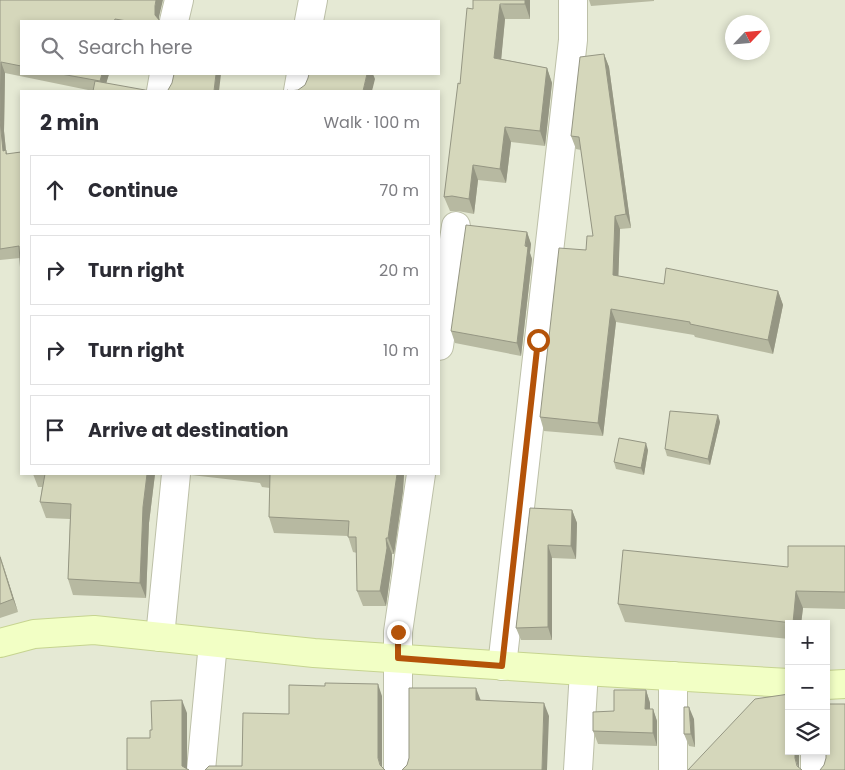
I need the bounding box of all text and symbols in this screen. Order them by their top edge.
north arrow [725,15,770,60]
search box [20,20,440,75]
icon: search [38,34,66,62]
text: Search here [78,34,192,61]
text: 2 min [40,108,99,137]
text: Walk · 100 m [323,111,420,134]
icon: ahead [41,176,69,204]
text: Continue [88,177,178,204]
text: 70 m [379,179,419,202]
icon: right [41,256,69,284]
text: Turn right [88,257,184,284]
text: 20 m [379,259,419,282]
route start [527,329,550,352]
icon: right [41,336,69,364]
text: Turn right [88,337,184,364]
text: 10 m [383,339,419,362]
icon: arrive [41,416,69,444]
text: Arrive at destination [88,417,289,444]
map controls [785,620,830,755]
button: + [785,620,830,665]
route end [387,621,410,644]
button: − [785,665,830,710]
button: layers [785,710,830,755]

